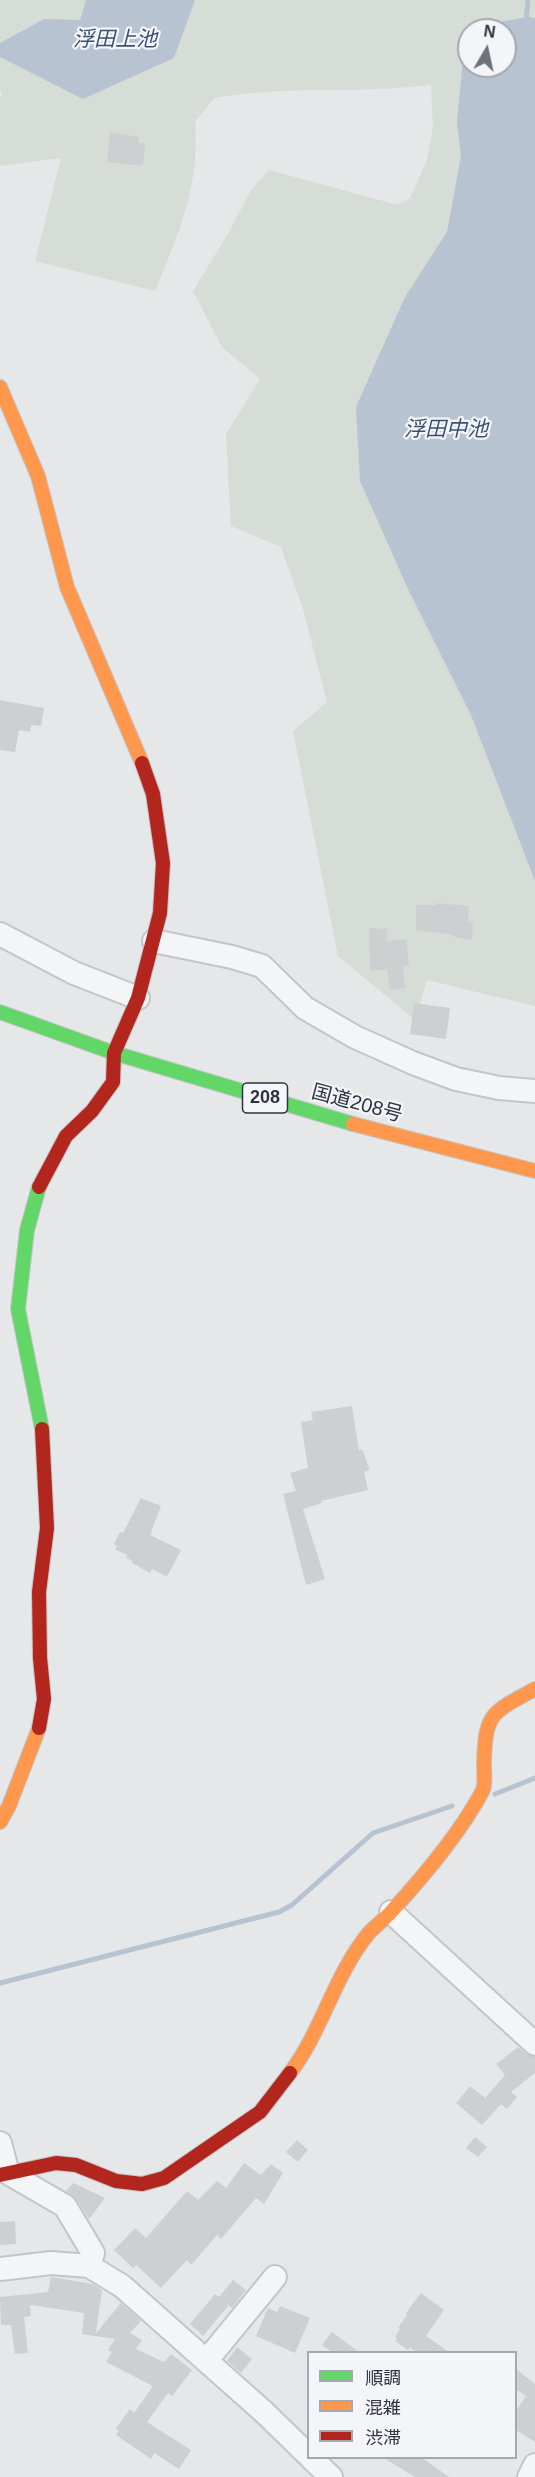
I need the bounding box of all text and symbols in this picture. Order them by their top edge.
north arrow [457,18,517,78]
text: N [483,22,497,41]
water label: 浮田上池 [73,27,157,53]
water label: 浮田中池 [404,417,488,443]
street label: 国道208号 [309,1080,405,1128]
road number: 208 [242,1083,288,1113]
legend [307,2351,517,2459]
text: 順調 [365,2368,401,2388]
text: 混雑 [365,2398,401,2418]
text: 渋滞 [365,2428,401,2448]

